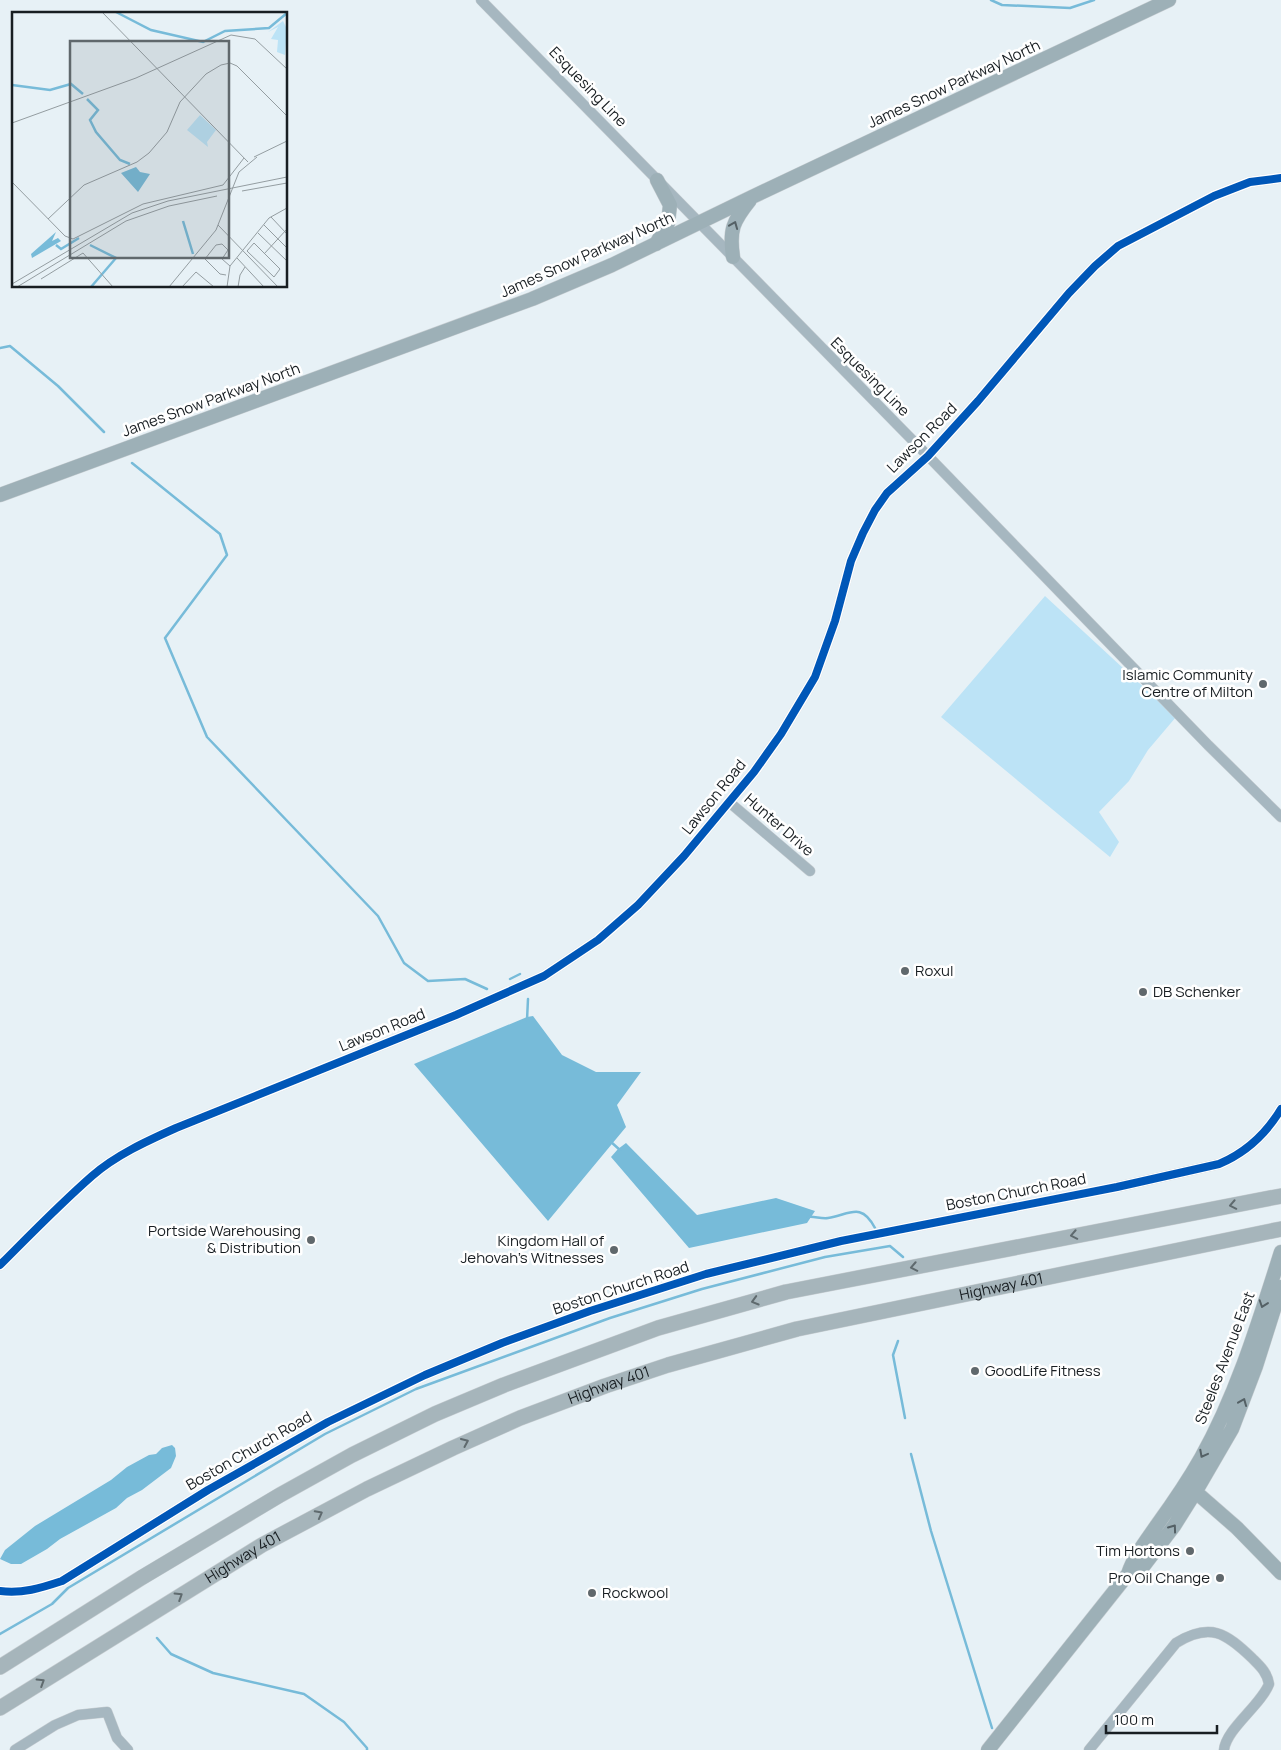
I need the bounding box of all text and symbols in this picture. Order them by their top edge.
inset map [12,12,288,288]
street label: James Snow Parkway North [864,34,1043,133]
street label: Esquesing Line [545,42,632,131]
street label: James Snow Parkway North [497,207,677,302]
one-way arrow [728,221,739,230]
street label: Esquesing Line [826,332,915,421]
street label: James Snow Parkway North [119,357,303,442]
street label: Lawson Road [882,398,961,477]
place label: Islamic Community Centre of Milton [1122,664,1253,702]
marker: Islamic Community Centre of Milton [1257,678,1269,690]
street label: Lawson Road [677,755,750,839]
street label: Hunter Drive [740,788,819,861]
place label: Roxul [915,960,954,981]
marker: Roxul [899,965,911,977]
place label: DB Schenker [1153,981,1241,1002]
marker: DB Schenker [1137,986,1149,998]
street label: Lawson Road [336,1003,428,1056]
street label: Boston Church Road [944,1168,1088,1215]
one-way arrow [1229,1199,1238,1209]
place label: Portside Warehousing & Distribution [148,1220,301,1258]
place label: Kingdom Hall of Jehovah's Witnesses [460,1230,605,1268]
one-way arrow [1069,1230,1078,1240]
marker: Portside Warehousing & Distribution [305,1234,317,1246]
marker: Kingdom Hall of Jehovah's Witnesses [608,1244,620,1256]
street label: Boston Church Road [550,1256,692,1319]
one-way arrow [910,1261,919,1271]
street label: Highway 401 [957,1267,1045,1305]
street label: Steeles Avenue East [1190,1288,1260,1427]
one-way arrow [752,1295,760,1305]
one-way arrow [1259,1299,1269,1308]
place label: GoodLife Fitness [985,1360,1101,1381]
street label: Highway 401 [565,1361,652,1409]
marker: GoodLife Fitness [969,1365,981,1377]
one-way arrow [1237,1398,1247,1407]
street label: Boston Church Road [182,1406,315,1495]
one-way arrow [460,1438,469,1449]
one-way arrow [1199,1449,1209,1458]
one-way arrow [314,1510,323,1520]
one-way arrow [1167,1524,1176,1533]
street label: Highway 401 [201,1526,284,1588]
place label: Tim Hortons [1096,1540,1180,1561]
marker: Tim Hortons [1184,1545,1196,1557]
place label: Pro Oil Change [1108,1567,1210,1588]
marker: Pro Oil Change [1214,1572,1226,1584]
place label: Rockwool [602,1582,669,1603]
marker: Rockwool [586,1587,598,1599]
one-way arrow [174,1593,183,1603]
one-way arrow [36,1679,45,1689]
scale bar [1106,1702,1217,1734]
text: 100 m [1114,1709,1154,1730]

